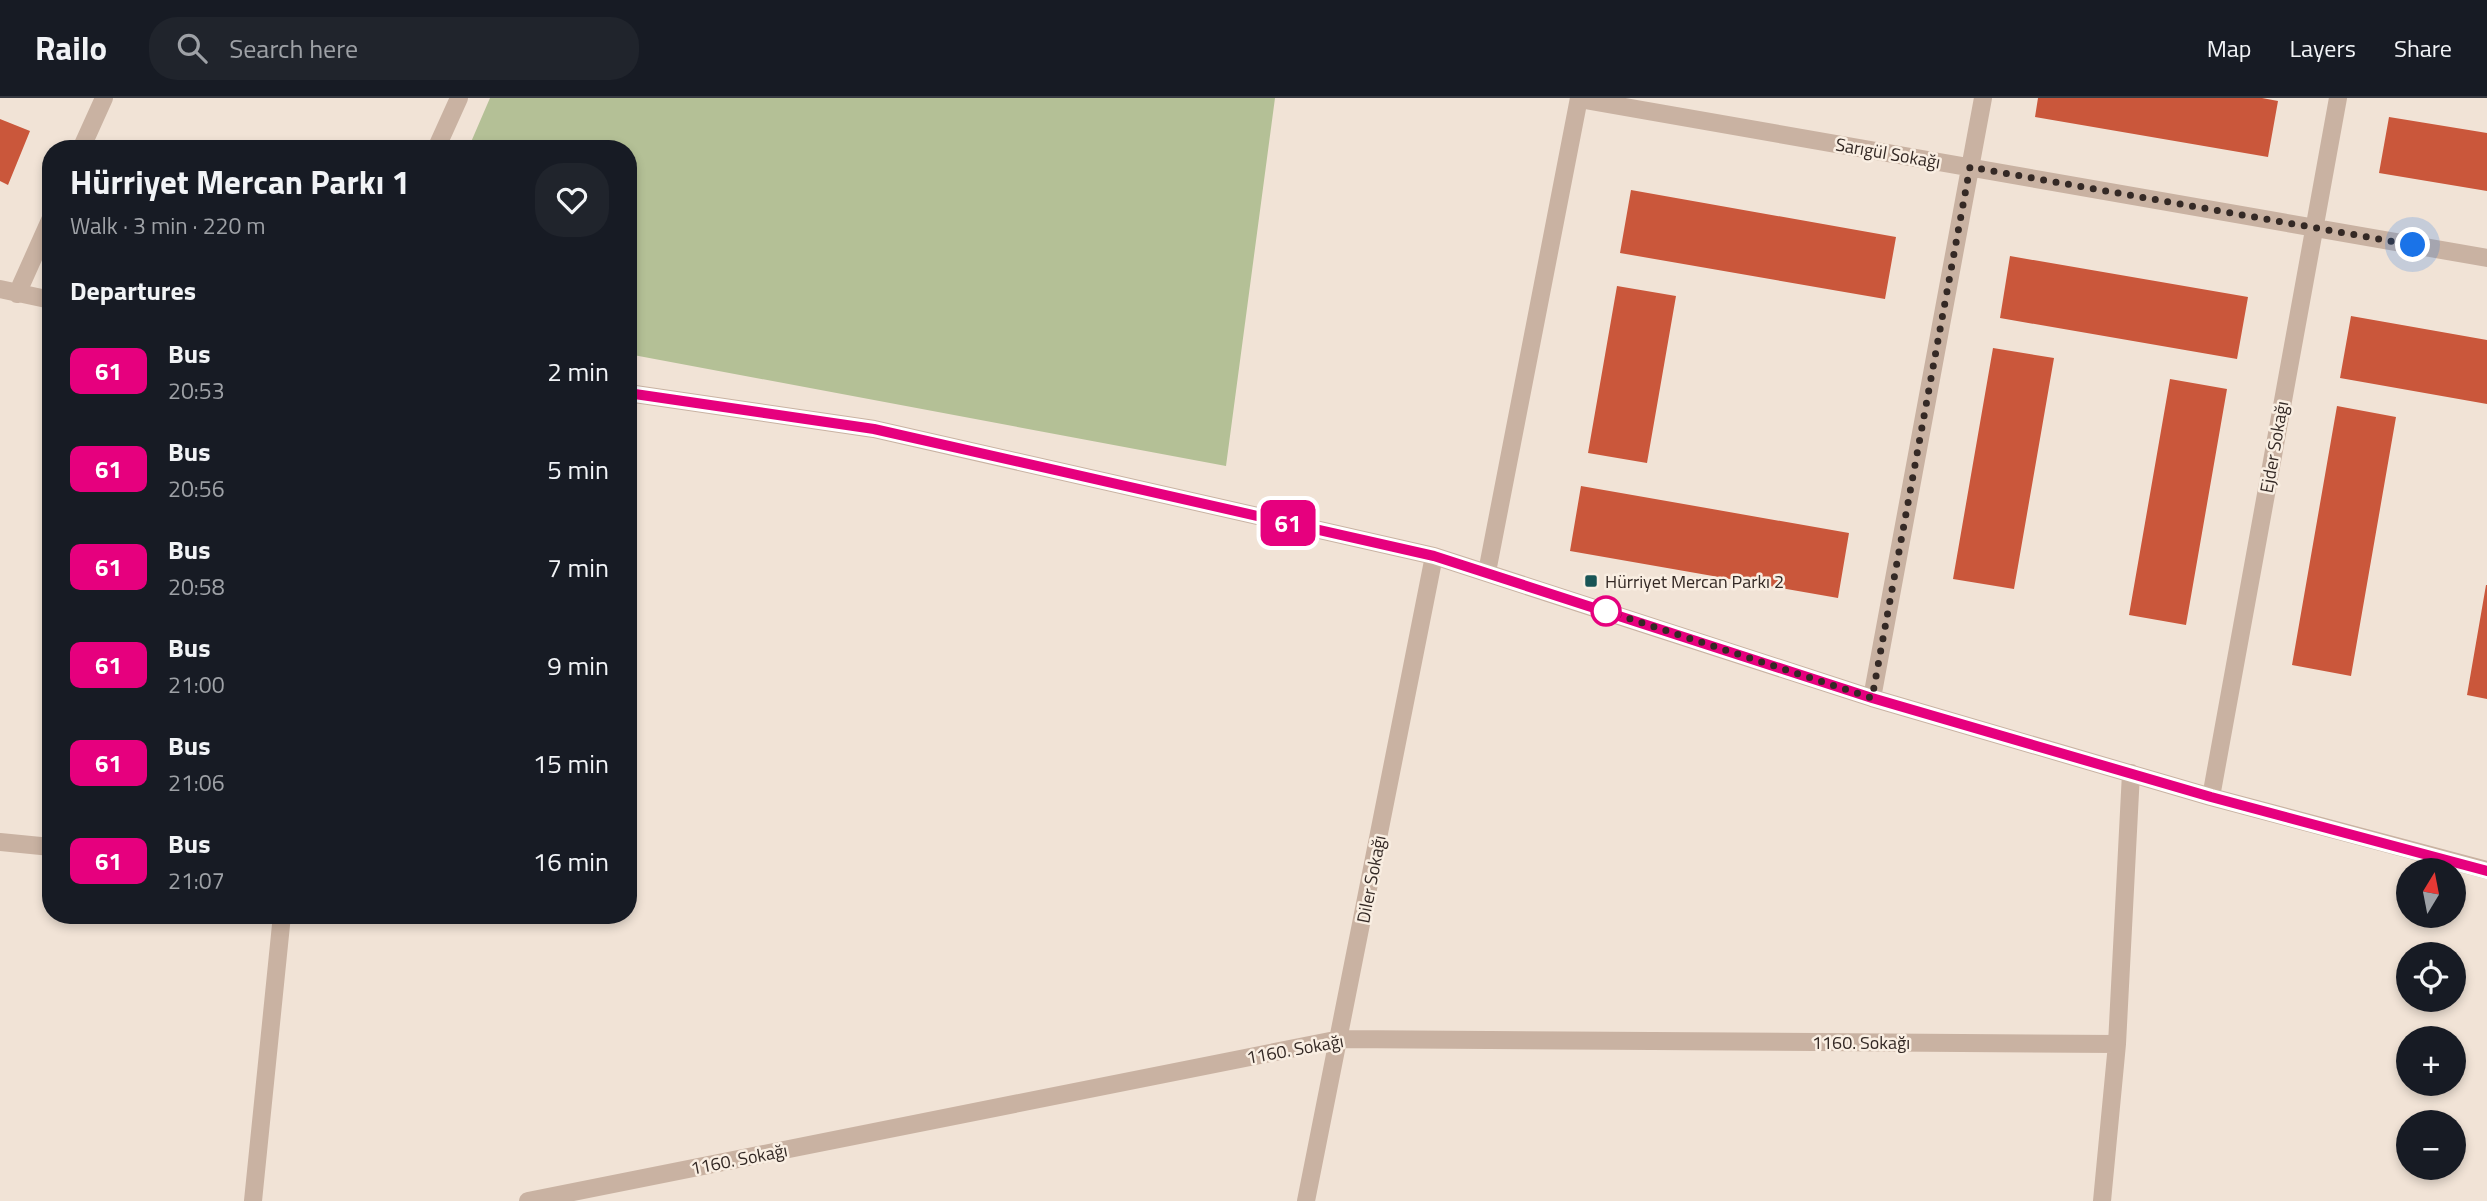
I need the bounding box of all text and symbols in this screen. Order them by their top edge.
search box [149,17,639,80]
text: Railo [35,23,107,73]
icon: search [173,29,211,67]
text: Search here [229,29,358,68]
text: Map [2207,30,2252,66]
text: Layers [2290,30,2356,66]
text: Share [2394,30,2452,66]
street label: Sarıgül Sokağı [1833,131,1943,175]
text: Hürriyet Mercan Parkı 1 [70,157,410,207]
button: heart [535,163,609,237]
text: Walk · 3 min · 220 m [70,208,266,243]
your location [2395,227,2430,262]
text: Departures [70,271,196,310]
text: Bus [168,334,210,373]
text: 2 min [547,352,609,391]
text: 61 [95,353,122,389]
text: 20:53 [168,373,225,408]
street label: Ejder Sokağı [2253,399,2295,495]
text: Bus [168,432,210,471]
text: 5 min [547,450,609,489]
text: 61 [95,451,122,487]
text: 20:56 [168,471,225,506]
line badge: 61 [1256,500,1320,546]
text: 61 [1275,505,1301,541]
text: Bus [168,530,210,569]
text: 7 min [547,548,609,587]
text: 61 [95,549,122,585]
place label: Hürriyet Mercan Parkı 2 [1605,568,1784,595]
text: 20:58 [168,569,225,604]
marker: Hürriyet Mercan Parkı 2 [1583,573,1599,589]
unlabelled marker [1591,596,1621,626]
text: Bus [168,628,210,667]
text: 9 min [547,646,609,685]
text: 61 [95,647,122,683]
text: 21:00 [168,667,225,702]
text: Bus [168,726,210,765]
text: 15 min [533,744,609,783]
text: 61 [95,745,122,781]
text: 21:06 [168,765,225,800]
text: Bus [168,824,210,863]
street label: Diler Sokağı [1349,833,1393,925]
text: 16 min [533,842,609,881]
text: 61 [95,843,122,879]
north arrow [2396,858,2466,928]
map controls [2396,858,2466,1180]
text: 21:07 [168,863,225,898]
button: locate [2396,942,2466,1012]
button: + [2396,1026,2466,1096]
street label: 1160. Sokağı [1244,1027,1346,1071]
street label: 1160. Sokağı [1812,1029,1910,1056]
button: − [2396,1110,2466,1180]
street label: 1160. Sokağı [688,1136,790,1182]

